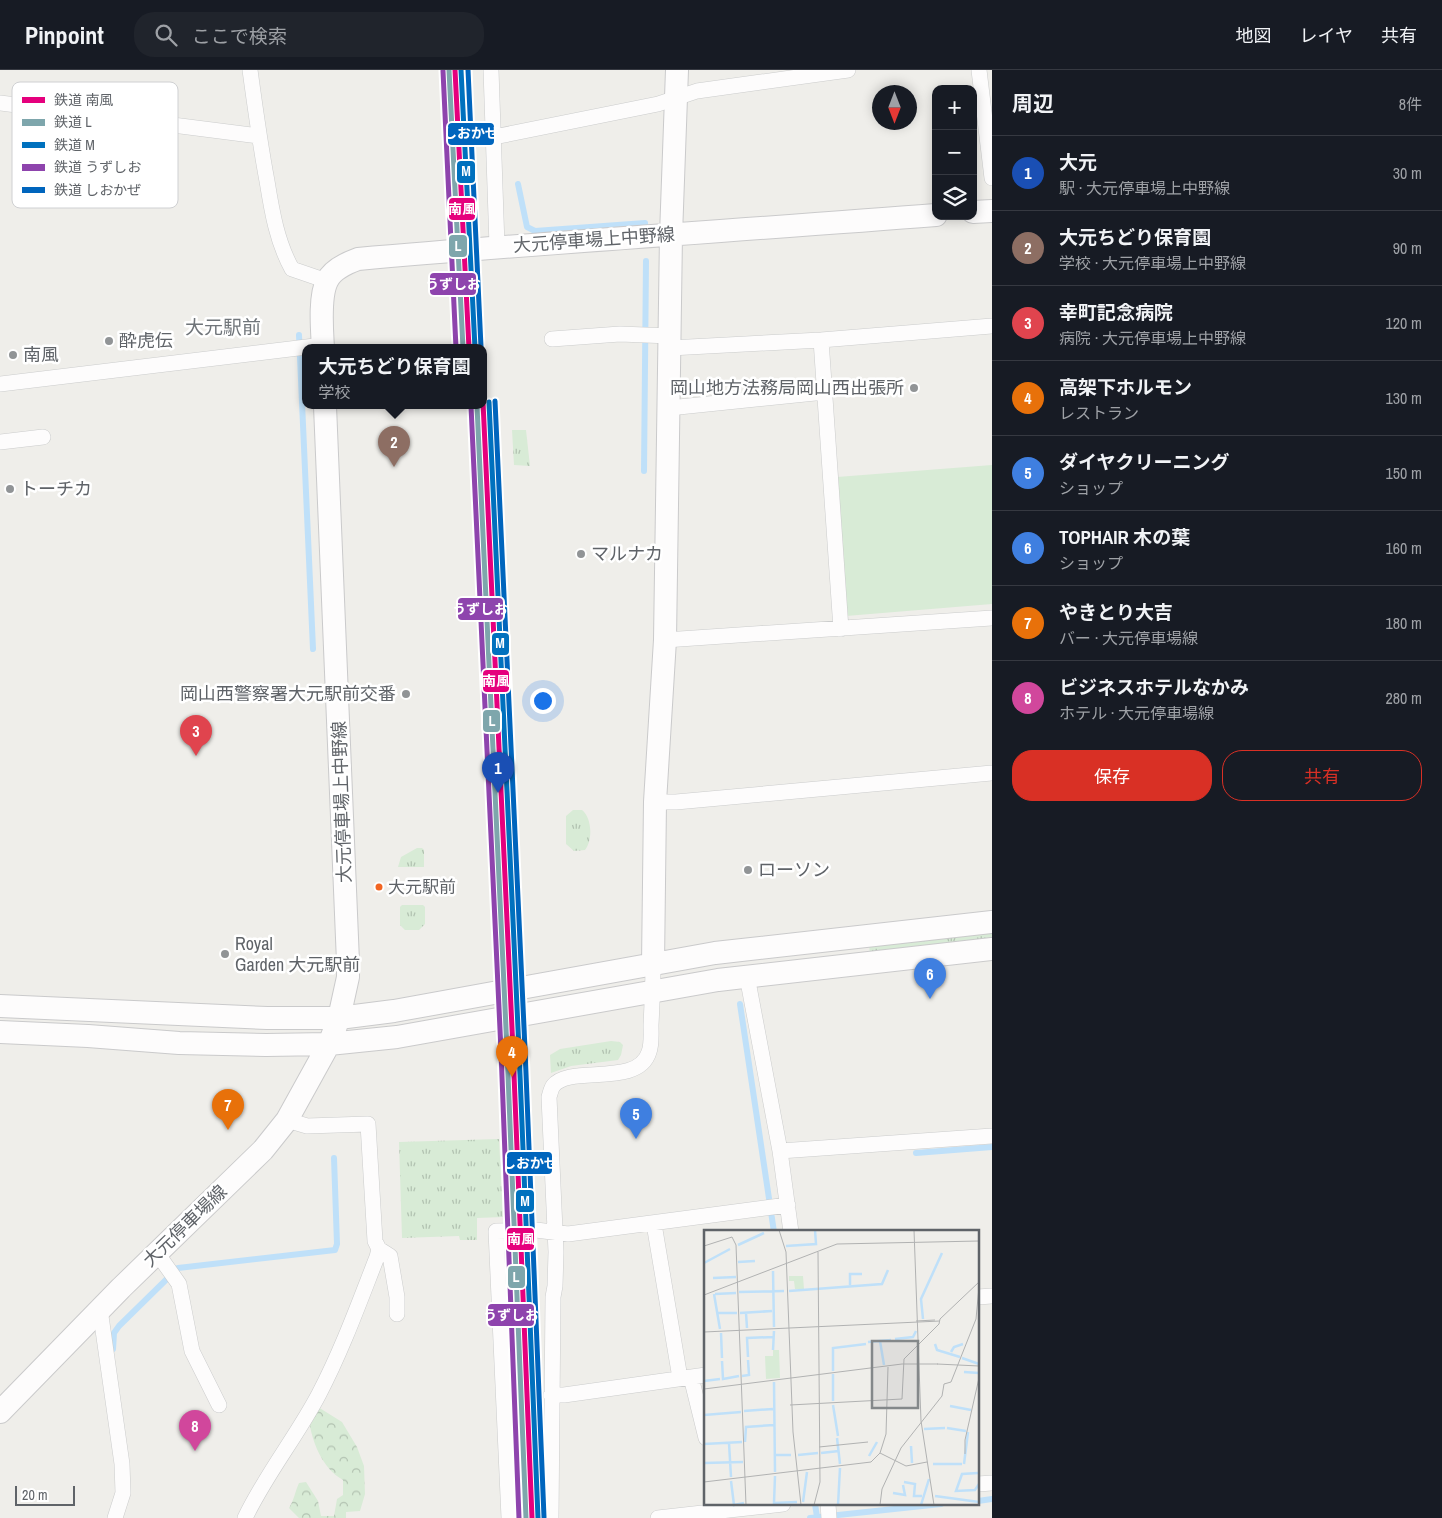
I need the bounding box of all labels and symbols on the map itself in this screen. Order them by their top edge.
legend [12,82,178,208]
north arrow [872,85,917,130]
text: 鉄道 南風 [54,91,113,109]
text: 鉄道 L [54,113,92,131]
line badge: しおかぜ [447,122,495,146]
text: しおかぜ [443,124,499,142]
text: 鉄道 M [54,136,95,154]
text: 鉄道 うずしお [54,158,141,176]
line badge: M [456,160,476,184]
text: M [461,162,471,180]
text: 鉄道 しおかぜ [54,181,141,199]
line badge: 南風 [448,197,476,221]
text: 南風 [448,200,476,218]
street label: 大元停車場上中野線 [512,221,676,258]
line badge: L [448,234,468,258]
text: L [454,237,462,255]
line badge: うずしお [429,272,477,296]
text: うずしお [425,275,481,293]
district label: 大元駅前 [185,314,261,340]
place label: 酔虎伝 [119,328,173,353]
marker: 酔虎伝 [103,335,115,347]
place label: 南風 [23,342,59,367]
marker: 南風 [7,349,19,361]
place label: 岡山地方法務局岡山西出張所 [670,375,904,400]
marker: 岡山地方法務局岡山西出張所 [908,382,920,394]
pin: 2 [378,426,410,467]
place label: トーチカ [20,476,92,501]
marker: トーチカ [4,483,16,495]
place label: マルナカ [591,541,663,566]
marker: マルナカ [575,548,587,560]
line badge: うずしお [457,597,504,621]
text: うずしお [452,600,508,618]
line badge: M [491,632,510,656]
text: M [495,634,505,652]
line badge: 南風 [482,669,510,693]
text: 南風 [482,672,510,690]
place label: 岡山西警察署大元駅前交番 [180,681,396,706]
marker: 岡山西警察署大元駅前交番 [400,688,412,700]
your location [530,688,556,714]
line badge: L [482,709,501,733]
text: L [488,712,496,730]
pin: 3 [180,715,212,756]
street label: 大元停車場上中野線 [326,721,357,883]
pin: 1 [482,752,514,793]
place label: ローソン [758,857,830,882]
marker: ローソン [742,864,754,876]
place label: 大元駅前 [388,875,456,898]
marker: 大元駅前 [374,882,384,892]
place label: Royal Garden 大元駅前 [235,931,360,977]
marker: Royal Garden 大元駅前 [219,948,231,960]
pin: 6 [914,958,946,999]
pin: 4 [496,1036,528,1077]
pin: 7 [212,1089,244,1130]
pin: 5 [620,1098,652,1139]
line badge: しおかぜ [506,1151,553,1175]
text: しおかぜ [502,1154,558,1172]
street label: 大元停車場線 [137,1179,232,1272]
line badge: M [515,1189,535,1213]
text: M [520,1192,530,1210]
line badge: 南風 [506,1227,535,1251]
text: 南風 [507,1230,535,1248]
inset map [704,1230,979,1506]
line badge: L [507,1265,526,1289]
text: L [512,1268,520,1286]
line badge: うずしお [487,1303,535,1327]
text: うずしお [483,1306,539,1324]
pin: 8 [179,1410,211,1451]
scale bar [15,1483,75,1506]

